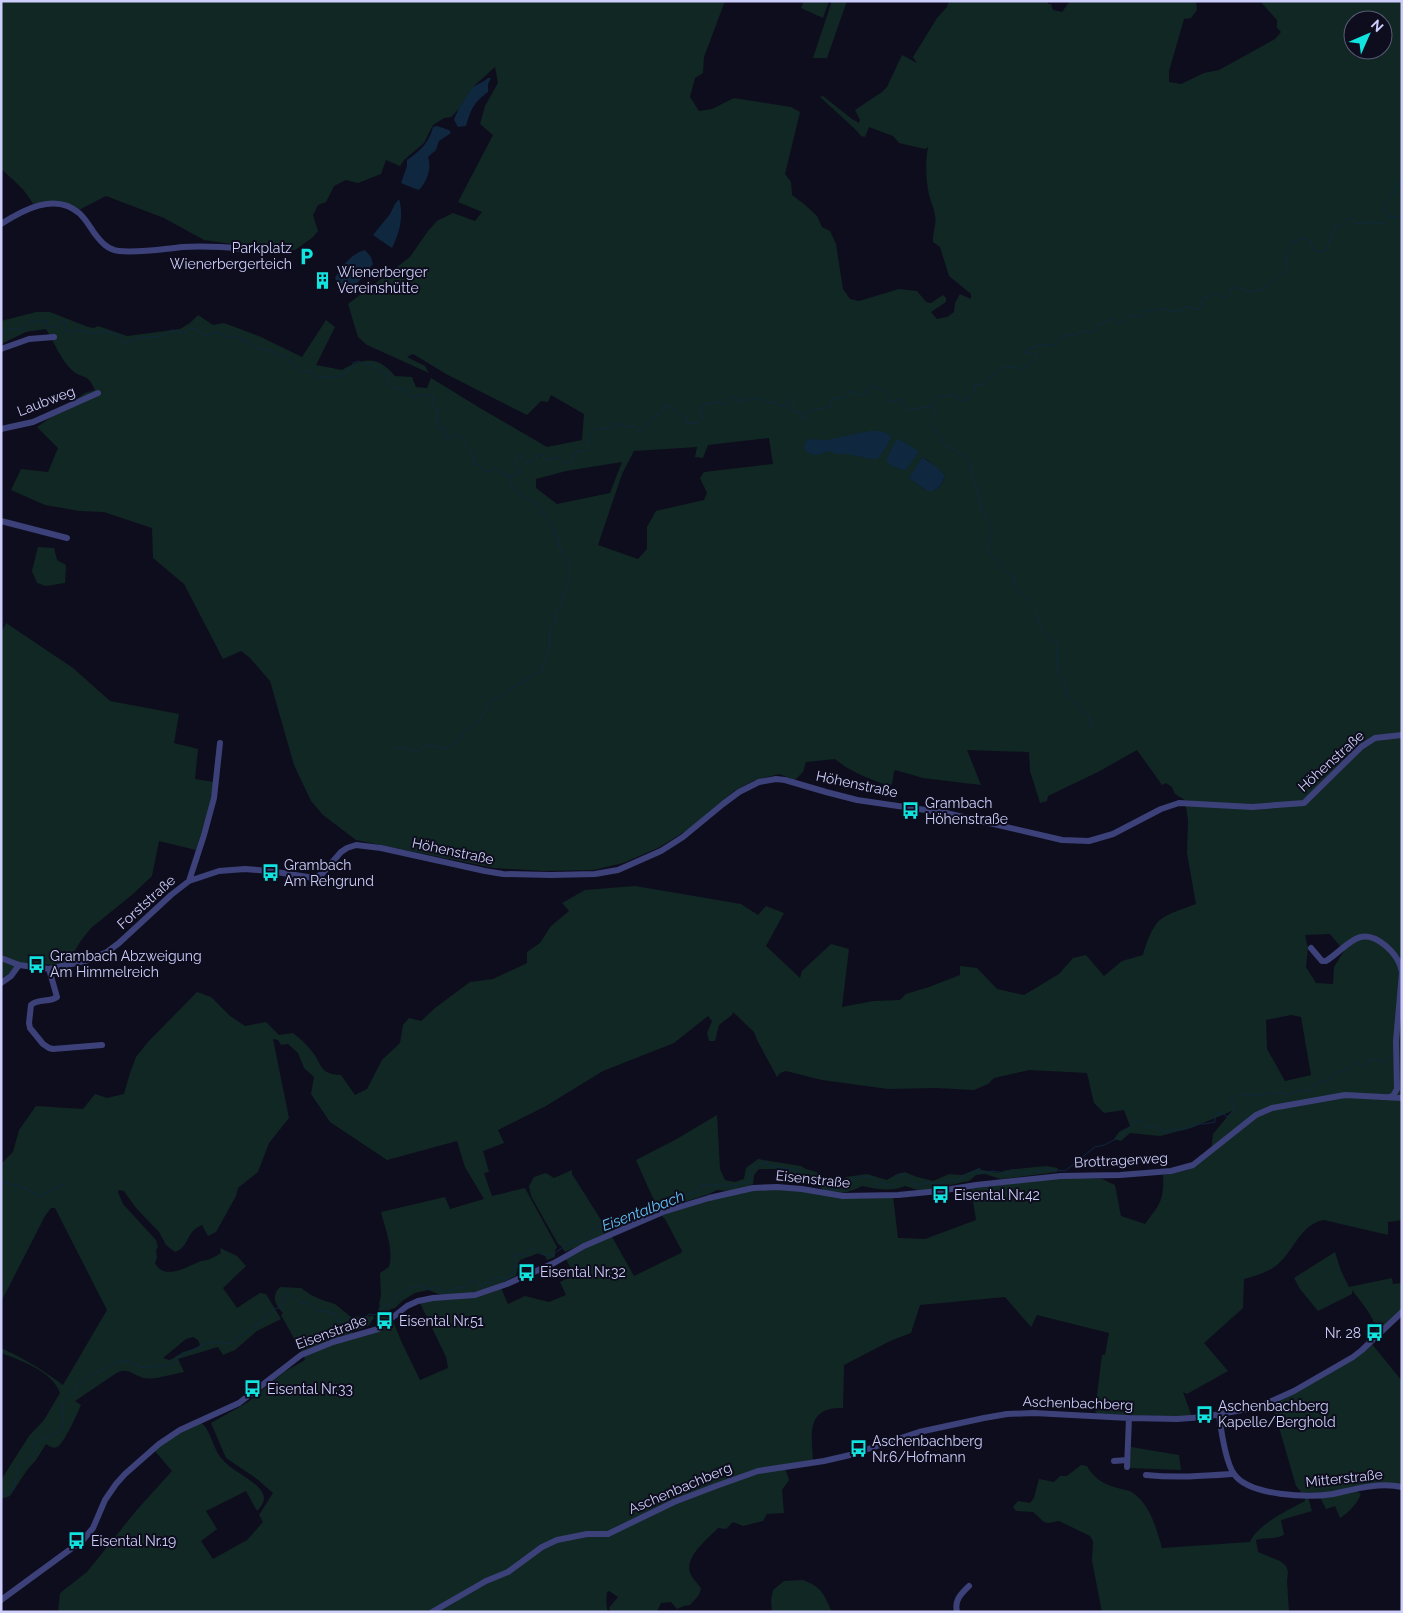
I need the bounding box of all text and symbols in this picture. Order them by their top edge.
north arrow [1343,10,1393,60]
text: N [1368,16,1387,35]
place label: Parkplatz Wienerbergerteich [170,240,292,272]
parking icon: Parkplatz Wienerbergerteich [296,246,316,266]
place label: Wienerberger Vereinshütte [337,264,428,296]
building icon: Wienerberger Vereinshütte [313,270,333,290]
street label: Laubweg [15,383,77,419]
street label: Höhenstraße [1295,727,1367,795]
street label: Höhenstraße [815,768,899,800]
place label: Grambach Höhenstraße [925,795,1008,827]
bus stop icon: Grambach Höhenstraße [901,801,921,821]
street label: Höhenstraße [411,835,495,867]
place label: Grambach Am Rehgrund [284,857,374,889]
bus stop icon: Grambach Am Rehgrund [260,863,280,883]
street label: Forststraße [114,872,178,932]
place label: Grambach Abzweigung Am Himmelreich [50,948,202,980]
bus stop icon: Grambach Abzweigung Am Himmelreich [26,954,46,974]
street label: Brottragerweg [1074,1150,1168,1170]
street label: Eisenstraße [775,1167,851,1191]
bus stop icon: Eisental Nr.42 [930,1185,950,1205]
water label: Eisentalbach [599,1187,687,1235]
place label: Eisental Nr.42 [954,1187,1040,1203]
bus stop icon: Eisental Nr.32 [516,1262,536,1282]
place label: Eisental Nr.32 [540,1264,626,1280]
bus stop icon: Eisental Nr.51 [375,1311,395,1331]
street label: Eisenstraße [293,1312,369,1352]
place label: Eisental Nr.51 [399,1313,484,1329]
bus stop icon: Nr. 28 [1365,1323,1385,1343]
place label: Nr. 28 [1325,1325,1361,1341]
bus stop icon: Eisental Nr.33 [243,1379,263,1399]
place label: Eisental Nr.33 [267,1381,353,1397]
street label: Aschenbachberg [1022,1393,1134,1413]
place label: Aschenbachberg Kapelle/Berghold [1218,1398,1336,1430]
bus stop icon: Aschenbachberg Kapelle/Berghold [1194,1404,1214,1424]
place label: Aschenbachberg Nr.6/Hofmann [872,1433,983,1465]
bus stop icon: Aschenbachberg Nr.6/Hofmann [848,1439,868,1459]
street label: Aschenbachberg [626,1459,734,1517]
street label: Mitterstraße [1305,1466,1383,1490]
bus stop icon: Eisental Nr.19 [67,1531,87,1551]
place label: Eisental Nr.19 [91,1533,176,1549]

